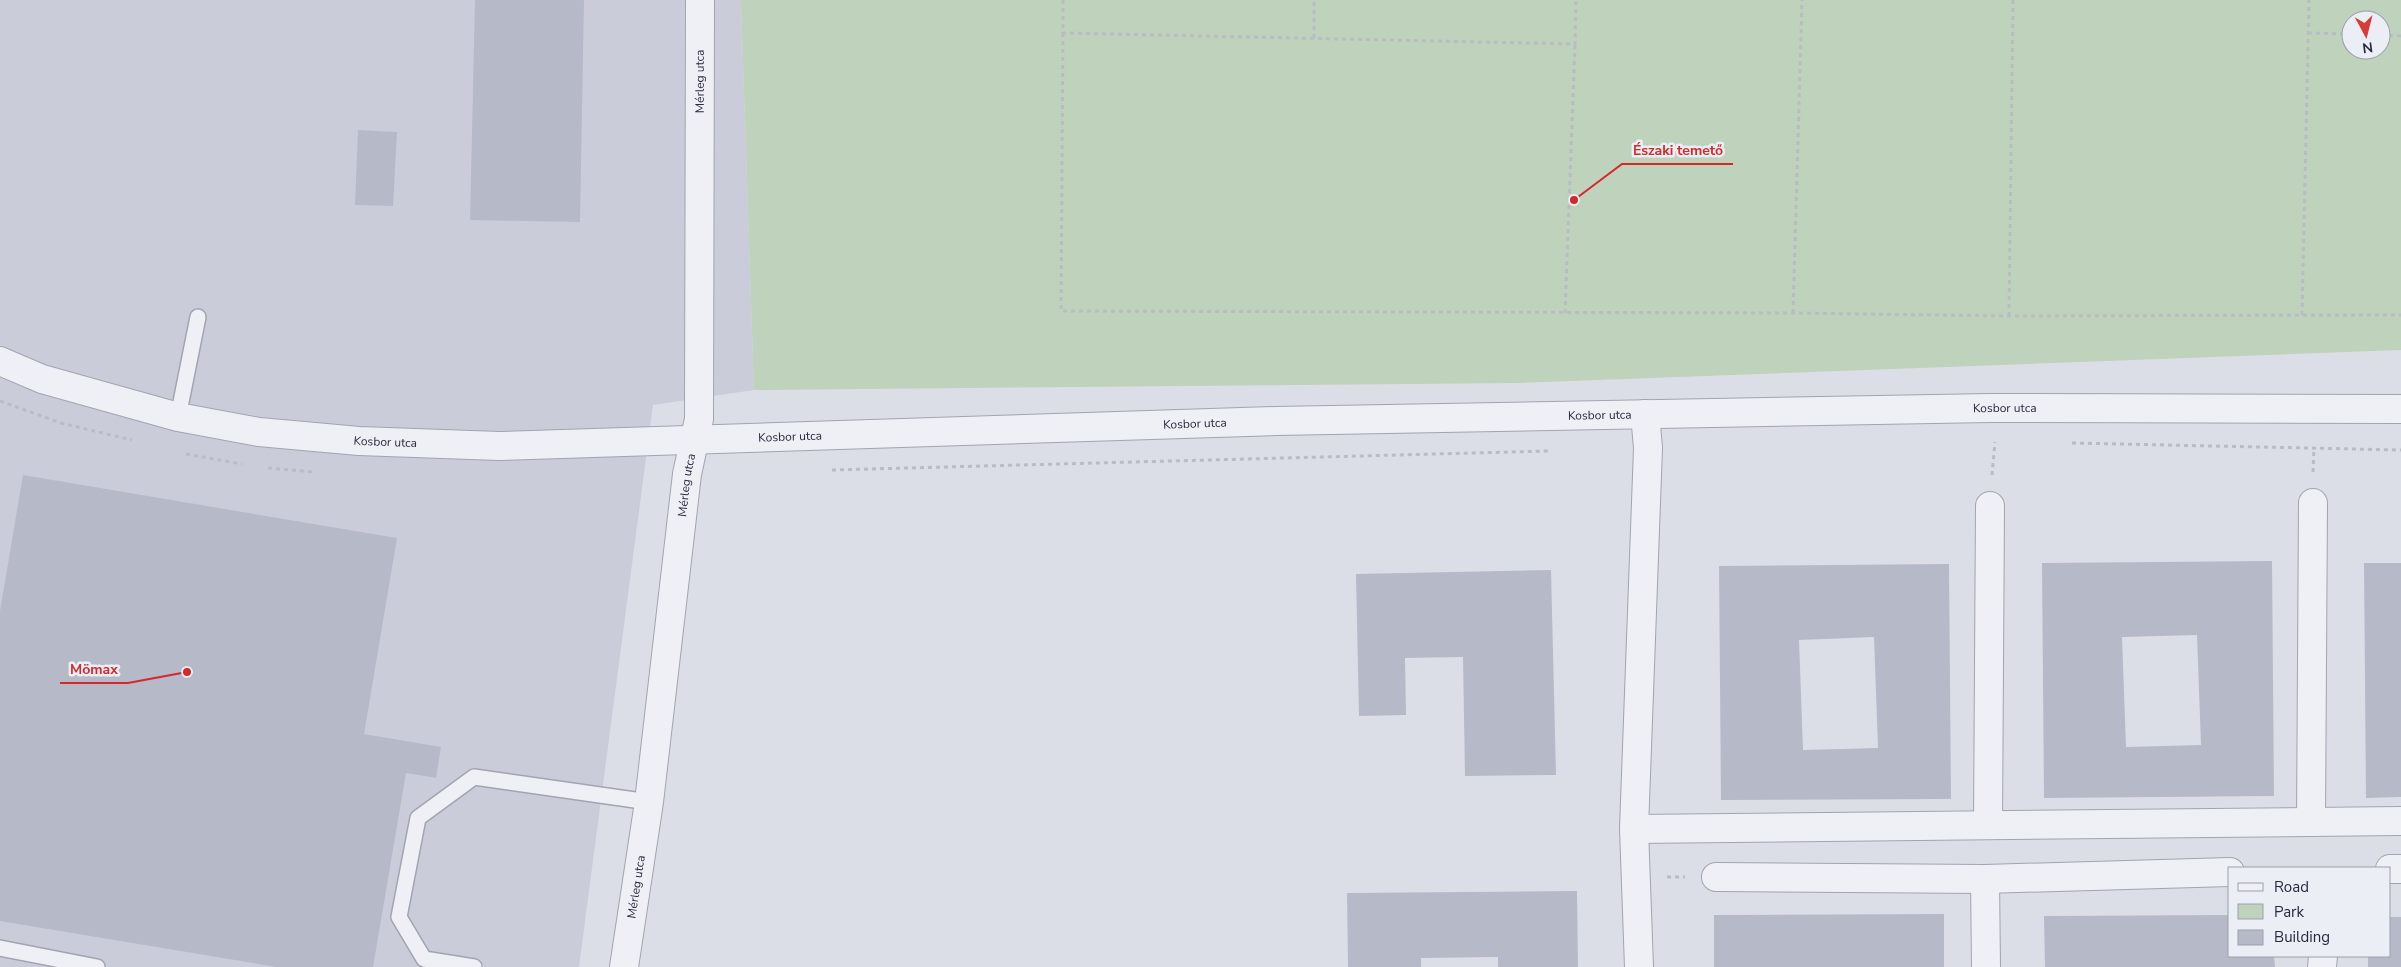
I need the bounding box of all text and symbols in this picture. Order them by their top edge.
north arrow [2341,10,2391,60]
text: N [2361,37,2374,57]
street label: Mérleg utca [692,49,708,113]
callout: Északi temető [1622,135,1733,164]
text: Északi temető [1633,141,1723,160]
street label: Kosbor utca [1973,400,2037,416]
street label: Kosbor utca [1568,407,1632,424]
street label: Kosbor utca [1163,415,1227,433]
street label: Kosbor utca [758,428,822,446]
street label: Kosbor utca [353,433,417,451]
street label: Mérleg utca [674,452,699,518]
callout: Mömax [60,654,128,683]
text: Mömax [70,660,118,679]
street label: Mérleg utca [623,854,649,920]
legend [2228,867,2391,957]
text: Road [2274,877,2309,897]
text: Park [2274,902,2304,922]
text: Building [2274,927,2330,947]

